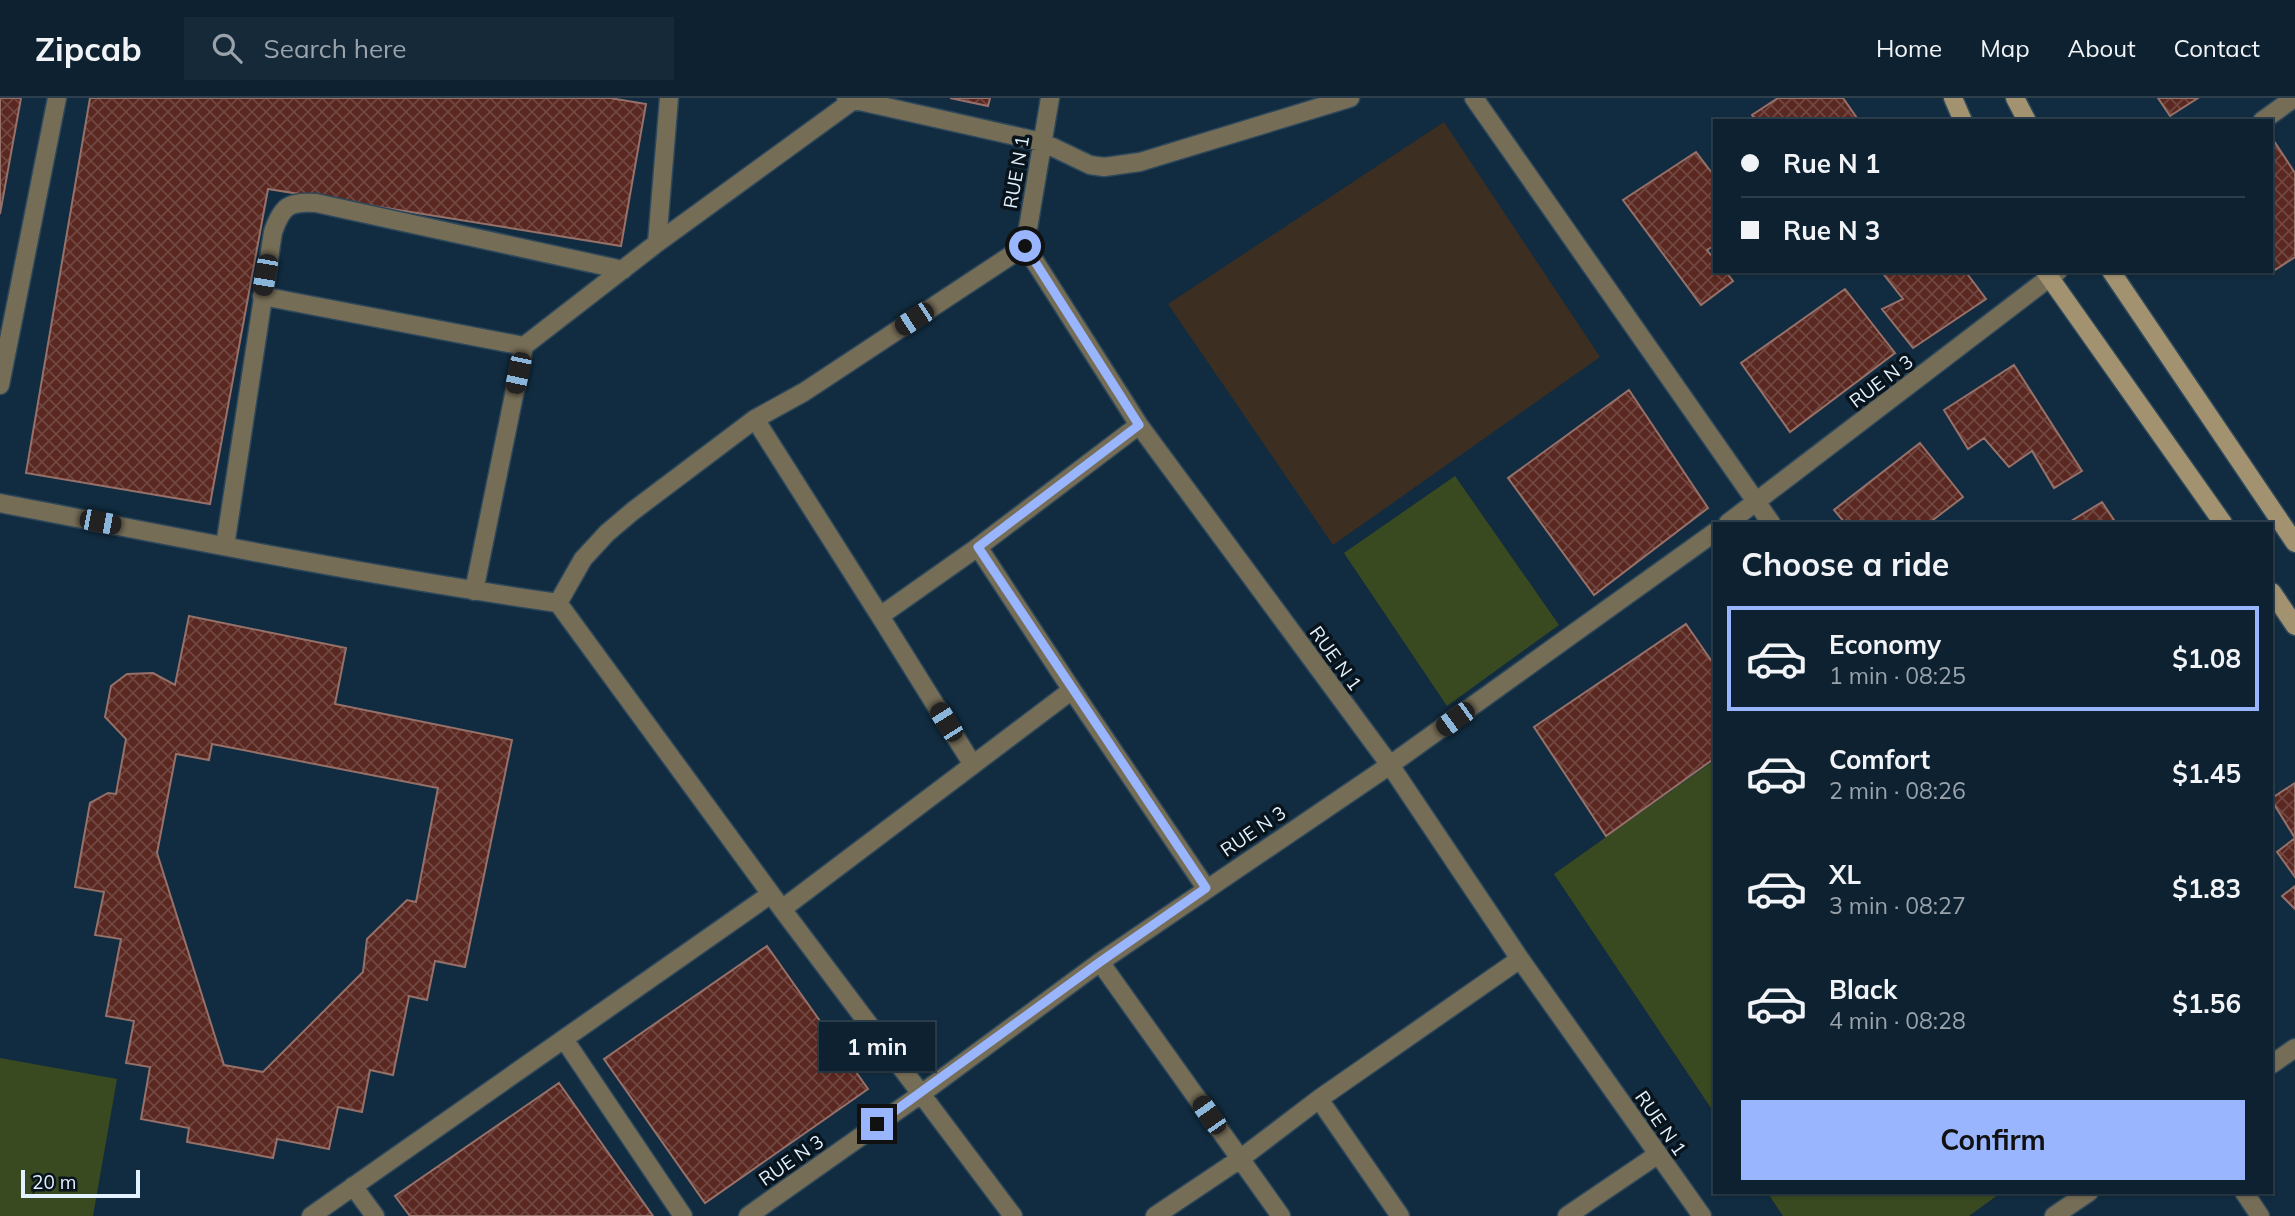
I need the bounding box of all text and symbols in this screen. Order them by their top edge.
search box [184,17,674,80]
text: Zipcab [35,28,142,69]
icon: search [208,29,246,67]
text: Search here [264,32,407,65]
text: Home [1876,33,1942,63]
text: Map [1980,33,2030,63]
text: About [2068,33,2136,63]
text: Contact [2174,33,2260,63]
street label: RUE N 1 [998,134,1034,210]
text: Rue N 1 [1783,147,1880,180]
text: Rue N 3 [1783,214,1880,247]
route start [1009,230,1041,262]
car [252,252,279,298]
car [891,299,938,339]
street label: RUE N 3 [1844,349,1918,413]
car [504,350,533,396]
car [78,508,123,536]
text: Choose a ride [1741,544,1949,584]
street label: RUE N 1 [1305,621,1367,695]
icon: car [1745,627,1808,690]
text: Economy [1829,628,1941,661]
text: $1.08 [2172,642,2241,675]
text: 1 min · 08:25 [1829,661,1966,690]
car [1432,698,1479,740]
car [926,699,967,745]
icon: car [1745,742,1808,805]
text: Comfort [1829,743,1930,776]
text: $1.45 [2172,757,2241,790]
text: 2 min · 08:26 [1829,776,1966,805]
street label: RUE N 3 [1216,800,1290,862]
icon: car [1745,857,1808,920]
text: XL [1829,858,1861,891]
text: $1.83 [2172,872,2241,905]
text: 3 min · 08:27 [1829,891,1966,920]
icon: car [1745,972,1808,1035]
text: Black [1829,973,1897,1006]
text: $1.56 [2172,987,2241,1020]
text: 4 min · 08:28 [1829,1006,1966,1035]
callout: 1 min [819,1023,935,1072]
text: 1 min [847,1032,907,1061]
street label: RUE N 1 [1630,1086,1692,1160]
car [1189,1092,1230,1138]
button: Confirm [1741,1100,2245,1180]
route end [861,1108,893,1140]
street label: RUE N 3 [754,1129,828,1191]
scale bar [21,1167,140,1199]
text: 20 m [32,1170,76,1194]

